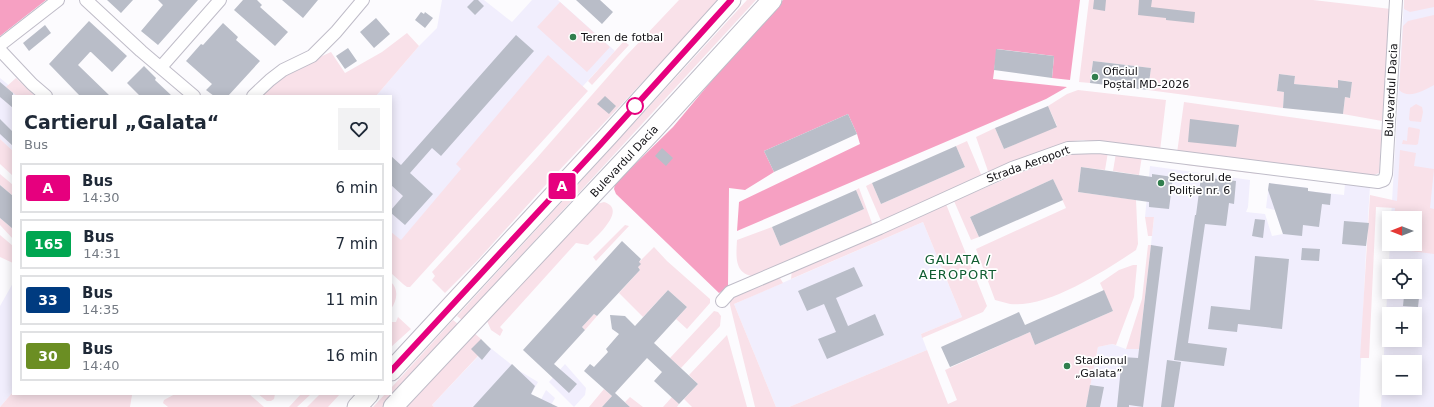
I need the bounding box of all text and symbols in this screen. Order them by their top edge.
place label: Teren de fotbal [580,31,663,44]
marker: Teren de fotbal [568,32,578,42]
street label: Bulevardul Dacia [1383,43,1400,137]
place label: Oficiul Poștal MD-2026 [1103,65,1189,91]
marker: Oficiul Poștal MD-2026 [1090,72,1100,82]
unlabelled marker [626,97,644,115]
button: heart [338,108,380,150]
text: Cartierul „Galata“ [24,111,219,133]
street label: Bulevardul Dacia [588,123,661,200]
text: Bus [24,137,48,152]
street label: Strada Aeroport [985,143,1072,186]
place label: Sectorul de Poliție nr. 6 [1169,171,1232,197]
text: Bus [82,172,113,190]
line badge: A [549,173,575,199]
text: A [557,178,567,194]
marker: Sectorul de Poliție nr. 6 [1156,178,1166,188]
text: 6 min [335,179,378,197]
text: A [43,180,53,196]
text: 14:30 [82,190,119,205]
north arrow [1382,211,1422,251]
map controls [1382,211,1422,395]
text: Bus [83,228,114,246]
text: 7 min [335,235,378,253]
text: 165 [34,236,63,252]
text: 14:31 [83,246,121,261]
district label: GALATA / AEROPORT [919,252,997,282]
button: locate [1382,259,1422,299]
text: Bus [82,284,113,302]
text: 11 min [326,291,378,309]
text: 33 [38,292,58,308]
text: 14:35 [82,302,119,317]
button: + [1382,307,1422,347]
text: Bus [82,340,113,358]
text: 16 min [326,347,378,365]
text: 30 [38,348,58,364]
place label: Stadionul „Galata” [1075,354,1127,380]
button: − [1382,355,1422,395]
text: 14:40 [82,358,119,373]
marker: Stadionul „Galata” [1062,361,1072,371]

